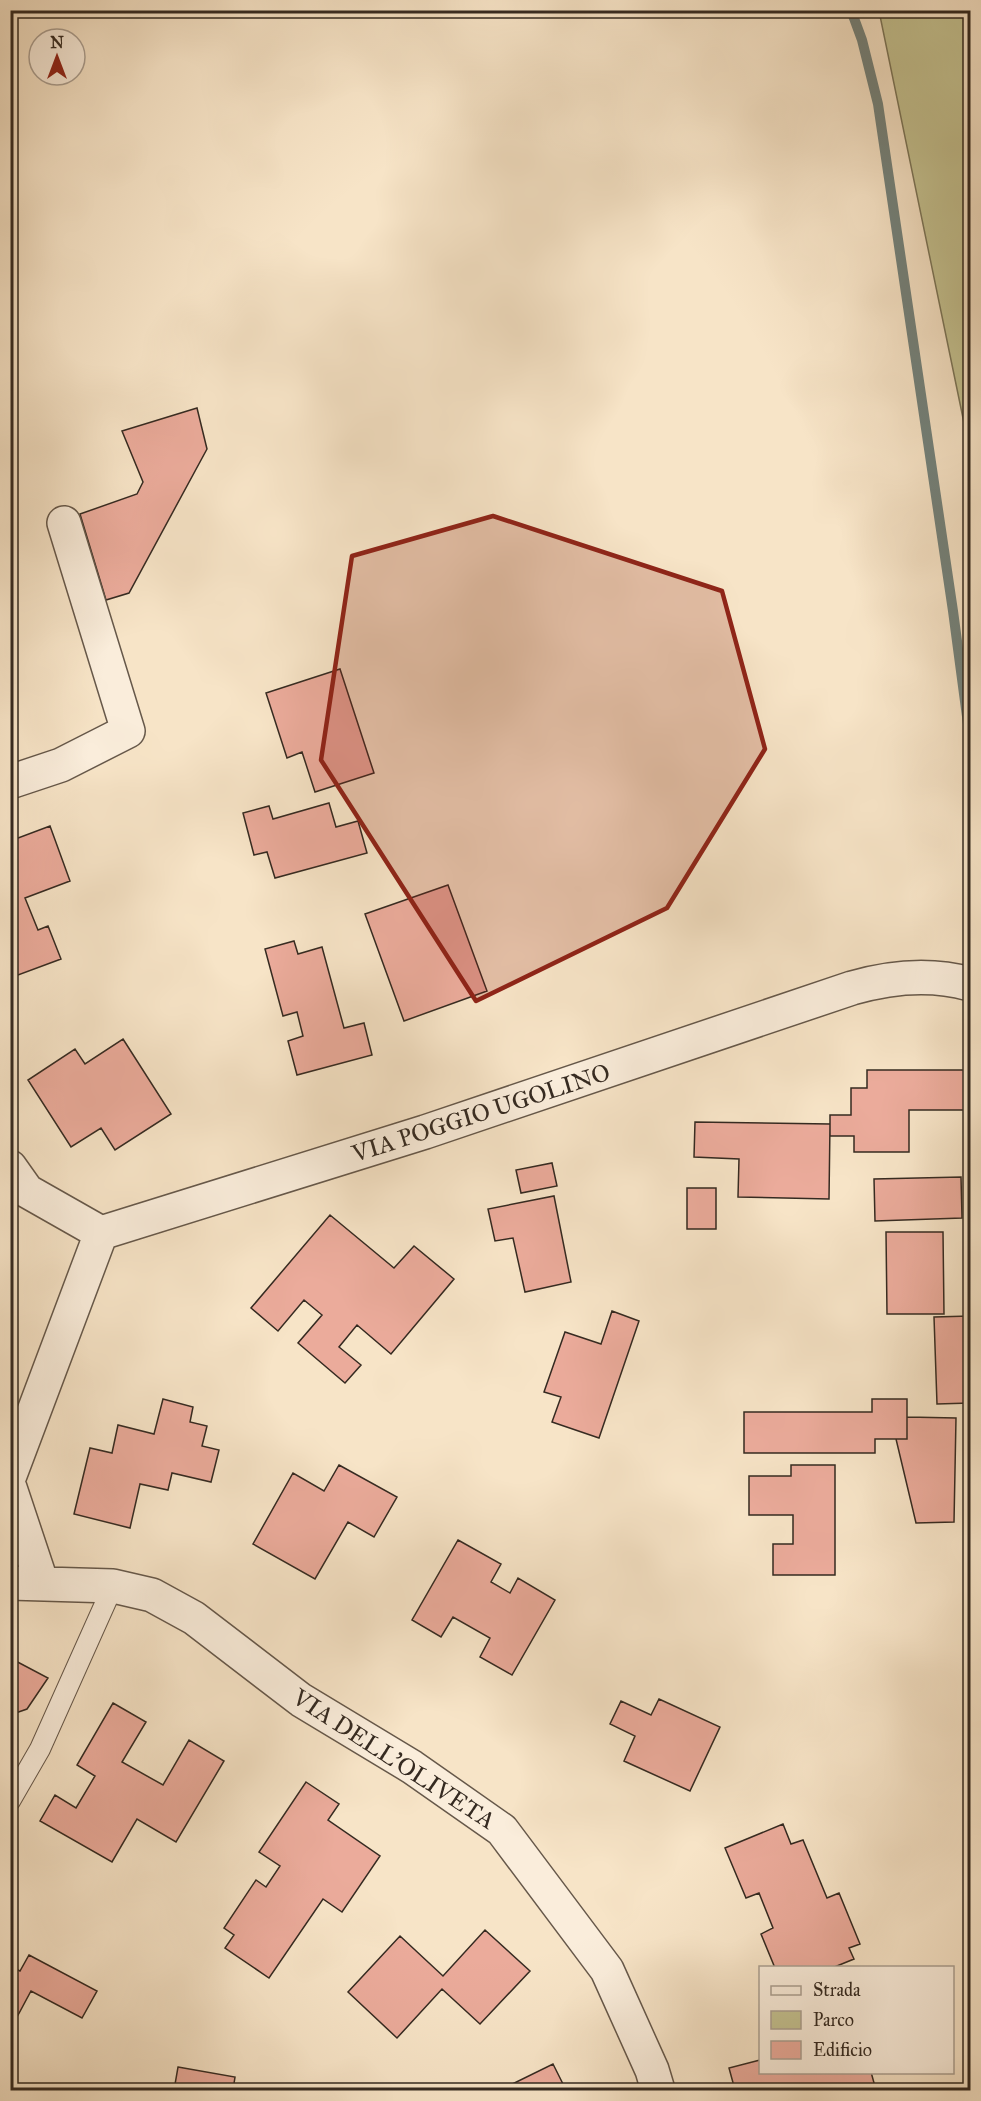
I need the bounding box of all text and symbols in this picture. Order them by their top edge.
north arrow [27,27,87,87]
text: N [50,33,64,52]
street label: VIA POGGIO UGOLINO [347,1057,614,1169]
street label: VIA DELL'OLIVETA [286,1682,501,1836]
legend [759,1966,954,2074]
text: Strada [813,1979,861,2001]
text: Parco [813,2009,854,2031]
text: Edificio [813,2039,872,2061]

